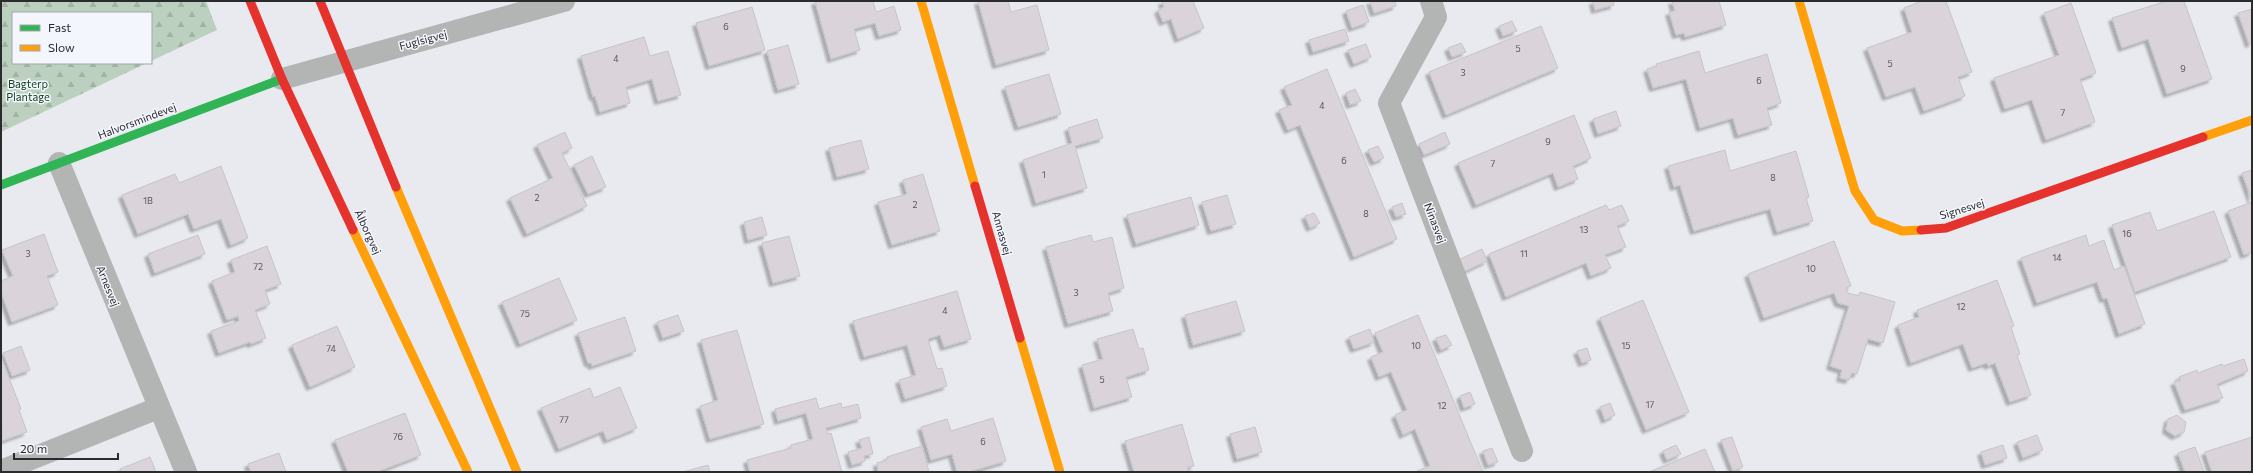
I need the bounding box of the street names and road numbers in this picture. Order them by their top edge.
street label: Fuglsigvej [398,27,448,52]
street label: Halvorsmindevej [96,100,178,141]
street label: Signesvej [1938,195,1986,222]
street label: Ninasvej [1422,201,1449,245]
street label: Ålborgvej [352,207,385,256]
street label: Annasvej [990,209,1015,256]
street label: Arnesvej [94,263,123,308]

